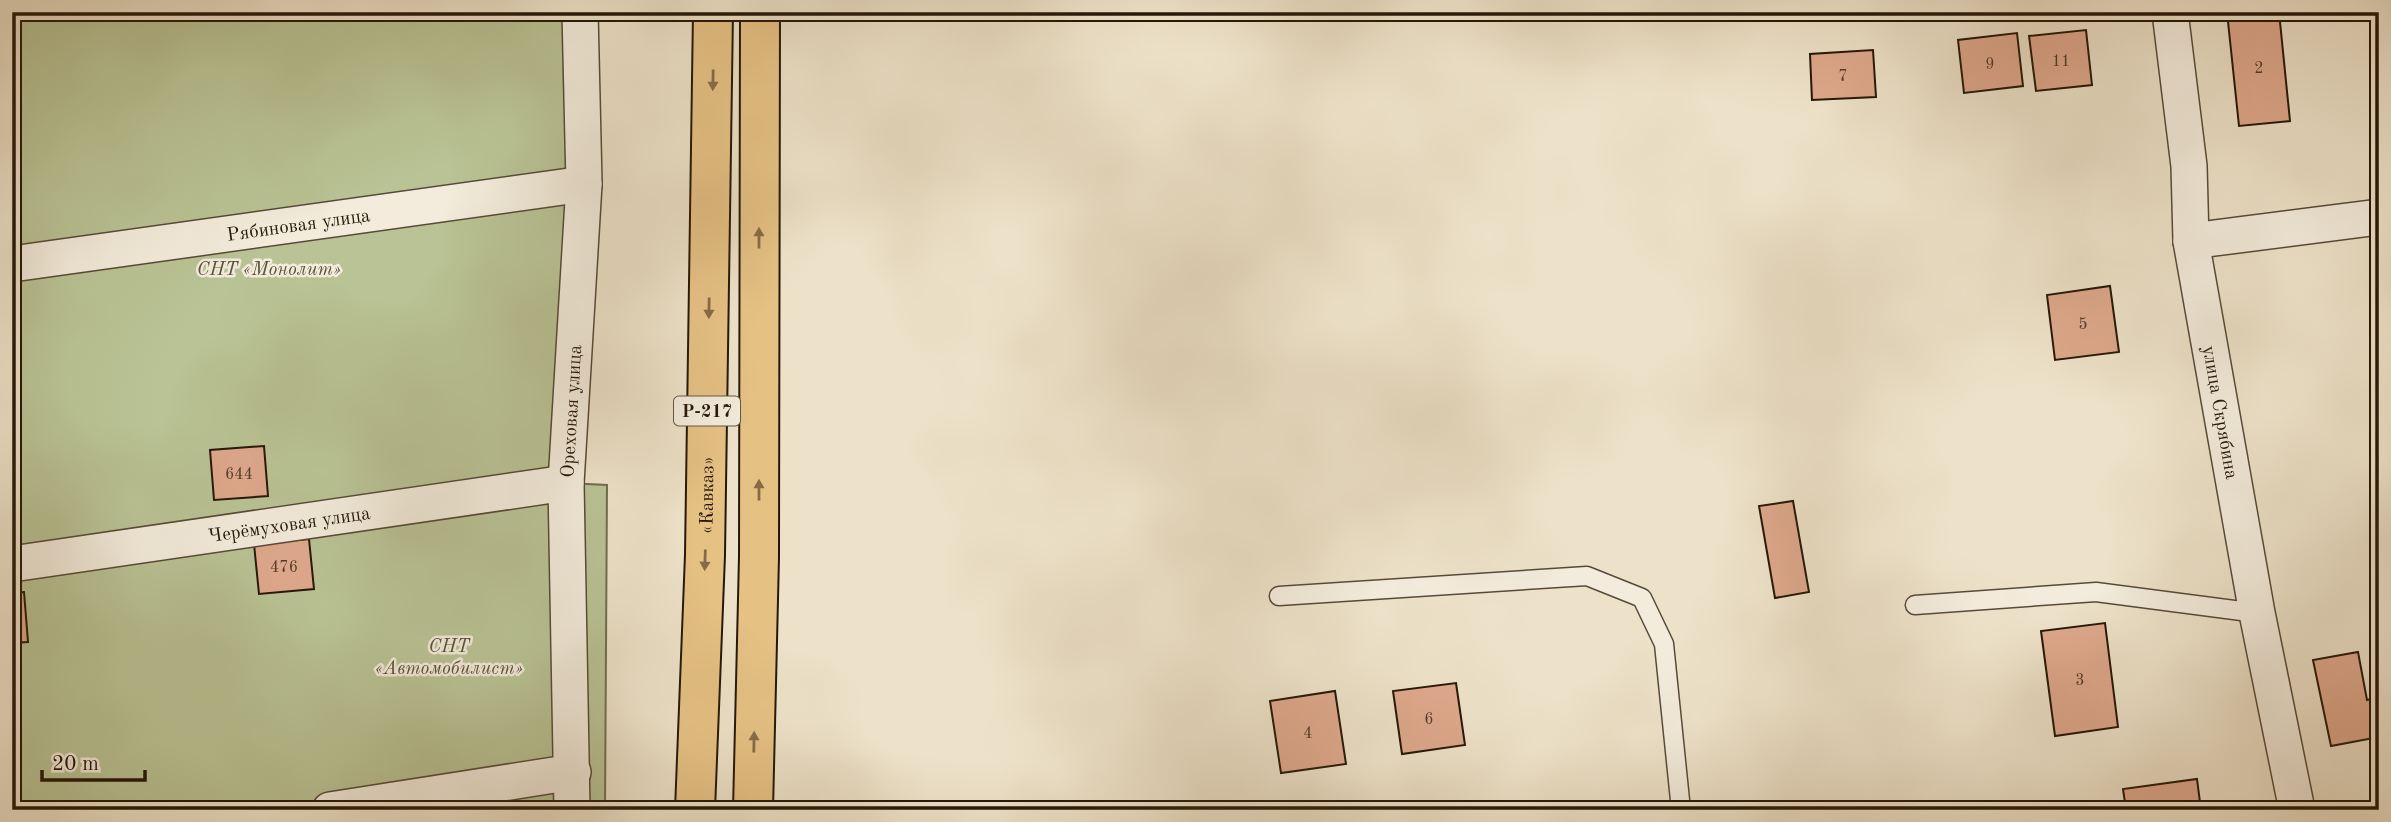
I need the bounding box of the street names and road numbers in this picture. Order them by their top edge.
street label: Рябиновая улица [226,207,372,246]
street label: Ореховая улица [559,344,586,478]
street label: улица Скрябина [2198,344,2240,482]
road number: Р-217 [674,396,740,426]
street label: «Кавказ» [698,456,718,534]
street label: Черёмуховая улица [207,505,372,547]

